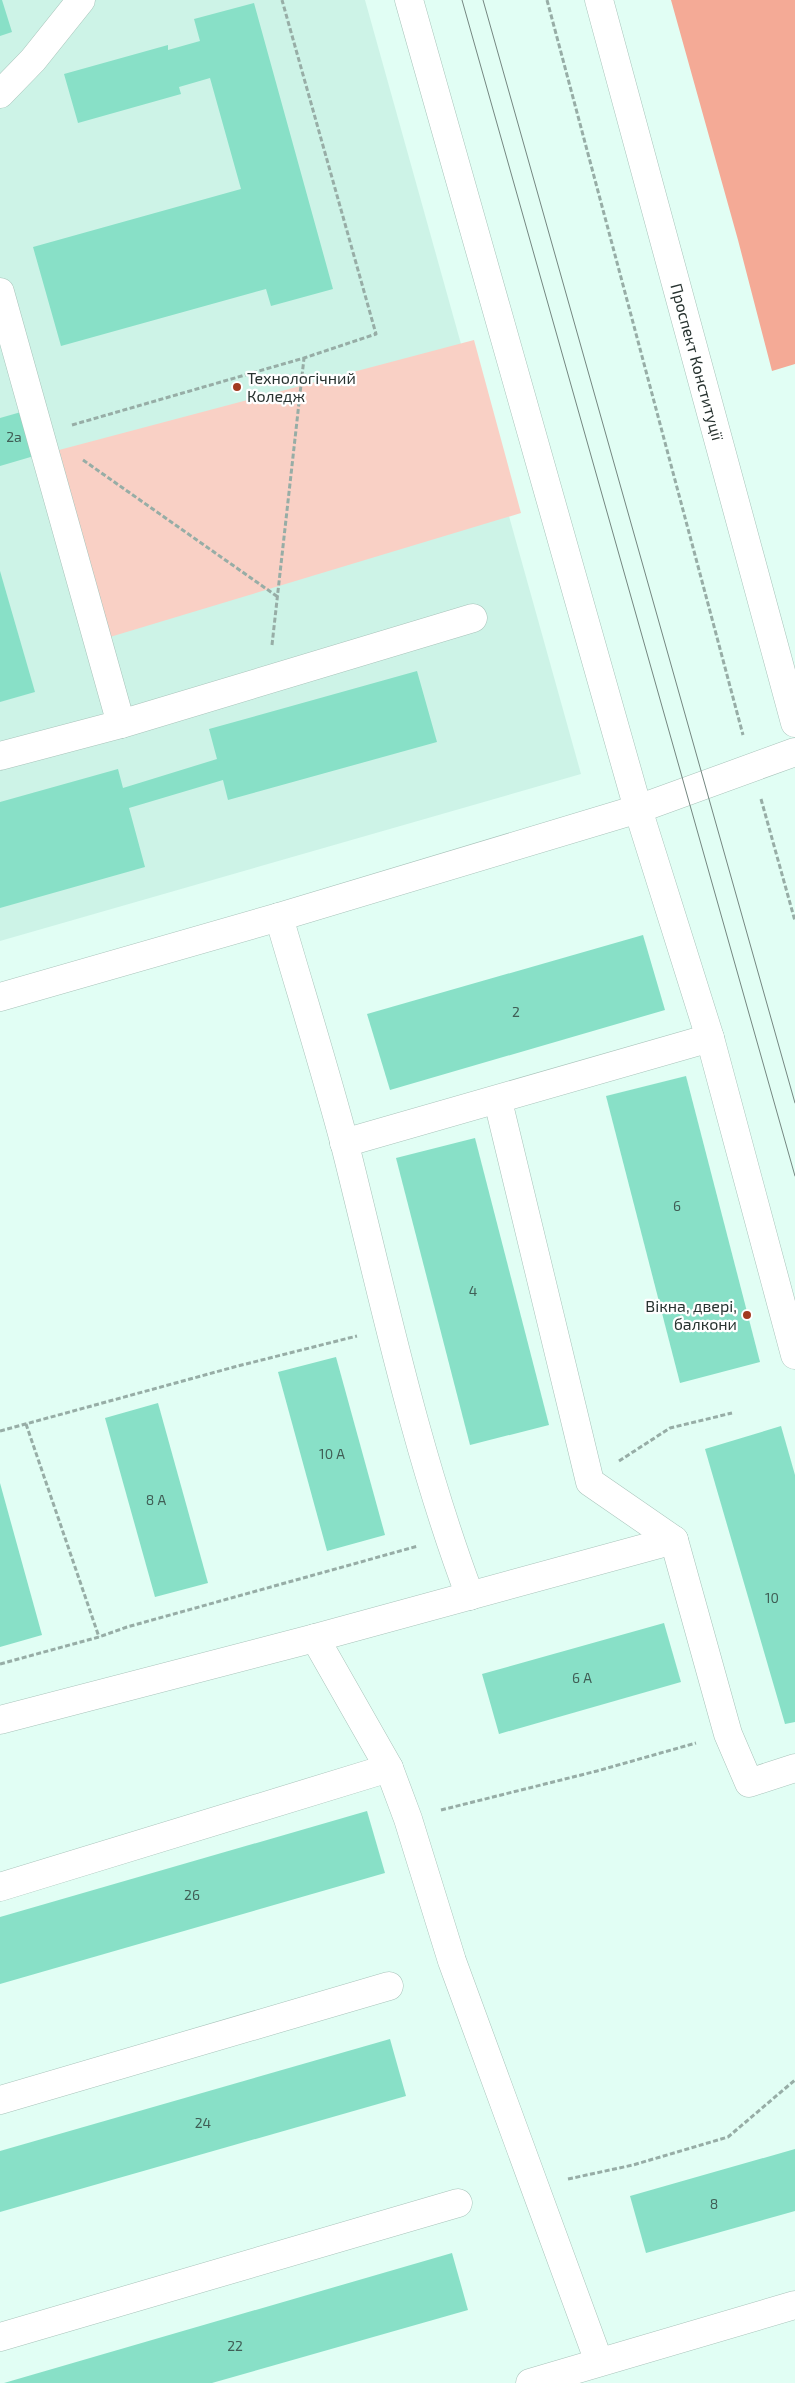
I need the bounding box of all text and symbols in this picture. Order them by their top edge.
street label: Проспект Конституції [667,281,728,443]
place label: Технологічний Коледж [247,368,356,405]
marker: Технологічний Коледж [231,381,243,393]
house number: 2а [6,428,22,445]
house number: 2 [512,1003,520,1020]
house number: 6 [673,1197,681,1214]
house number: 4 [469,1282,477,1299]
place label: Вікна, двері, балкони [645,1296,737,1333]
marker: Вікна, двері, балкони [741,1309,753,1321]
house number: 10 А [319,1445,345,1462]
house number: 8 А [146,1491,166,1508]
house number: 10 [765,1589,779,1606]
house number: 6 А [572,1669,592,1686]
house number: 26 [184,1886,200,1903]
house number: 24 [195,2114,211,2131]
house number: 8 [710,2195,718,2212]
house number: 22 [227,2337,243,2354]

